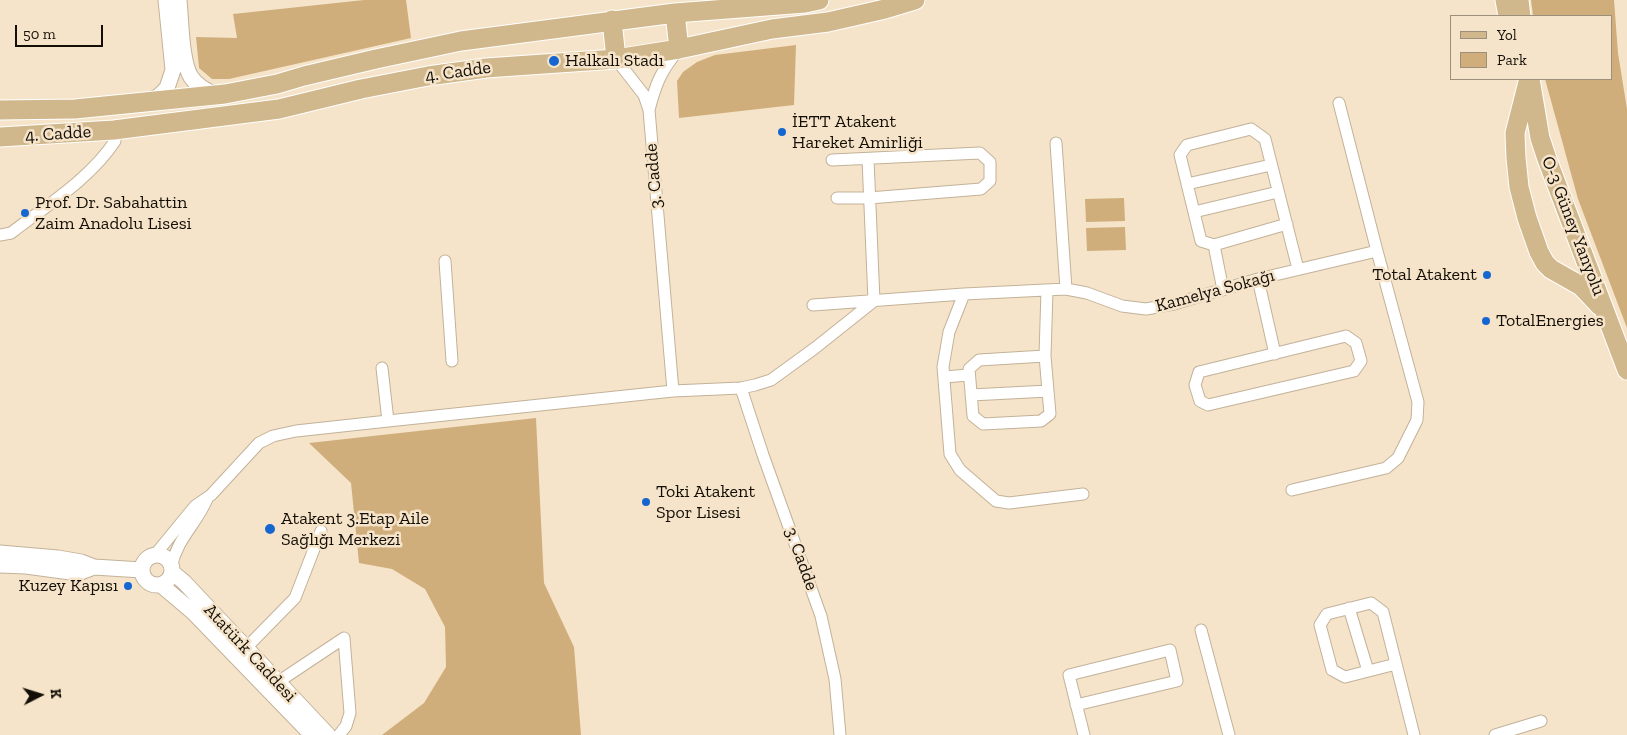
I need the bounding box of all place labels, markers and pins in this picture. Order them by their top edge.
place label: Halkalı Stadı [565,50,664,72]
marker: Halkalı Stadı [547,54,561,68]
place label: İETT Atakent Hareket Amirliği [792,111,923,154]
marker: İETT Atakent Hareket Amirliği [776,126,788,138]
place label: Prof. Dr. Sabahattin Zaim Anadolu Lisesi [35,192,192,234]
marker: Prof. Dr. Sabahattin Zaim Anadolu Lisesi [19,207,31,219]
place label: Total Atakent [1372,264,1477,286]
marker: Total Atakent [1481,269,1493,281]
place label: TotalEnergies [1496,310,1604,332]
marker: TotalEnergies [1480,315,1492,327]
place label: Toki Atakent Spor Lisesi [656,481,755,524]
marker: Toki Atakent Spor Lisesi [640,496,652,508]
place label: Atakent 3.Etap Aile Sağlığı Merkezi [281,508,429,550]
marker: Atakent 3.Etap Aile Sağlığı Merkezi [263,522,277,536]
place label: Kuzey Kapısı [19,575,118,597]
marker: Kuzey Kapısı [122,580,134,592]

